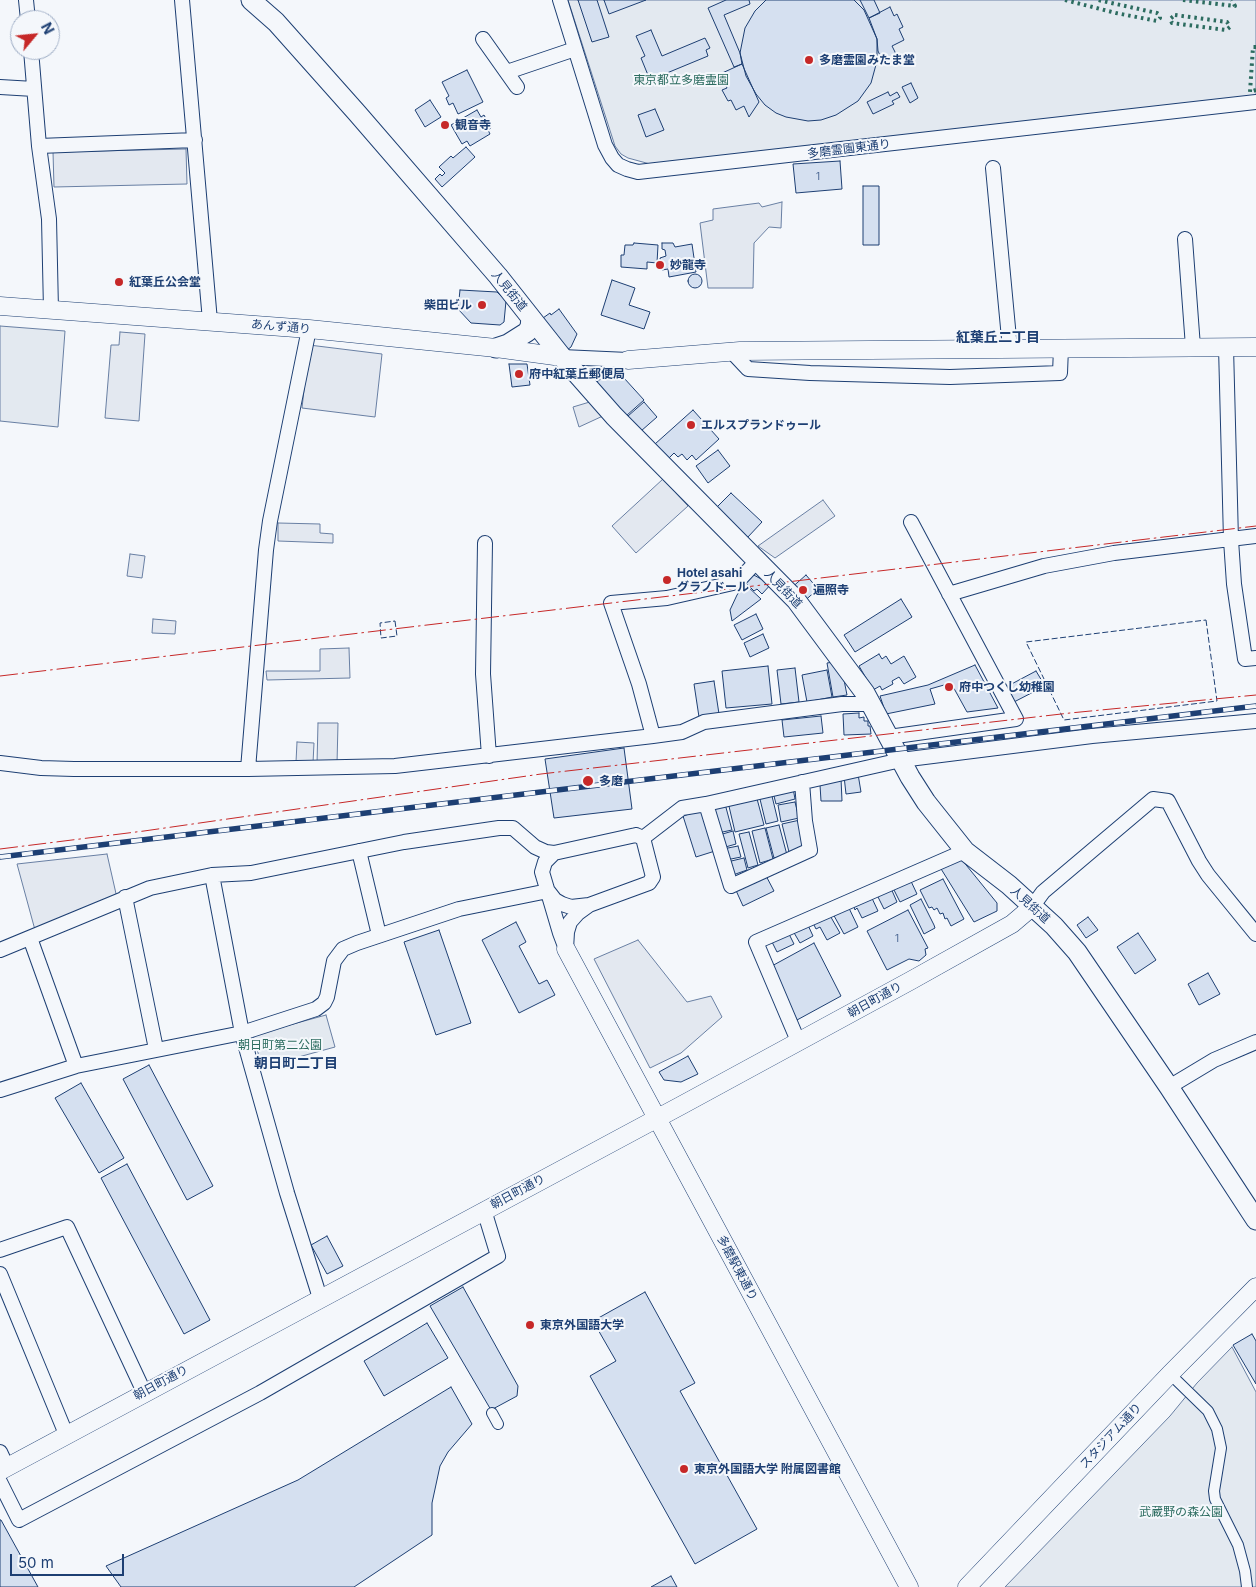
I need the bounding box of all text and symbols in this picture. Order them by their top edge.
north arrow [10,10,60,60]
text: N [38,19,58,37]
place label: 多磨霊園みたま堂 [819,53,915,67]
marker: 多磨霊園みたま堂 [803,54,815,66]
park label: 東京都立多磨霊園 [633,73,729,87]
place label: 観音寺 [455,118,491,132]
marker: 観音寺 [439,119,451,131]
street label: 多磨霊園東通り [806,137,892,161]
house number: 1 [816,171,820,183]
place label: 妙龍寺 [670,258,706,272]
marker: 妙龍寺 [654,259,666,271]
street label: 人見街道 [488,268,530,314]
place label: 紅葉丘公会堂 [129,275,201,289]
marker: 紅葉丘公会堂 [113,276,125,288]
place label: 柴田ビル [424,298,472,312]
marker: 柴田ビル [476,299,488,311]
street label: あんず通り [250,317,312,337]
district label: 紅葉丘二丁目 [956,330,1040,346]
place label: 府中紅葉丘郵便局 [529,367,625,381]
marker: 府中紅葉丘郵便局 [513,368,525,380]
place label: エルスプランドゥール [701,418,821,432]
marker: エルスプランドゥール [685,419,697,431]
place label: Hotel asahi グラノドール [677,566,749,594]
street label: 人見街道 [761,567,805,611]
marker: Hotel asahi グラノドール [661,574,673,586]
place label: 遍照寺 [813,583,849,597]
marker: 遍照寺 [797,584,809,596]
place label: 府中つくし幼稚園 [959,680,1055,694]
marker: 府中つくし幼稚園 [943,681,955,693]
marker: 多磨 [581,774,595,788]
place label: 多磨 [599,774,623,788]
street label: 人見街道 [1007,884,1053,926]
house number: 1 [895,933,899,945]
street label: 朝日町通り [845,979,905,1021]
park label: 朝日町第二公園 [238,1038,322,1052]
district label: 朝日町二丁目 [254,1056,338,1072]
street label: 朝日町通り [488,1172,548,1212]
street label: 多磨駅東通り [714,1233,760,1303]
place label: 東京外国語大学 [540,1318,624,1332]
marker: 東京外国語大学 [524,1319,536,1331]
street label: 朝日町通り [131,1363,191,1403]
street label: スタジアム通り [1077,1400,1145,1472]
place label: 東京外国語大学 附属図書館 [694,1462,841,1476]
marker: 東京外国語大学 附属図書館 [678,1463,690,1475]
park label: 武蔵野の森公園 [1139,1505,1223,1519]
scale bar [12,1544,126,1576]
text: 50 m [18,1553,54,1572]

